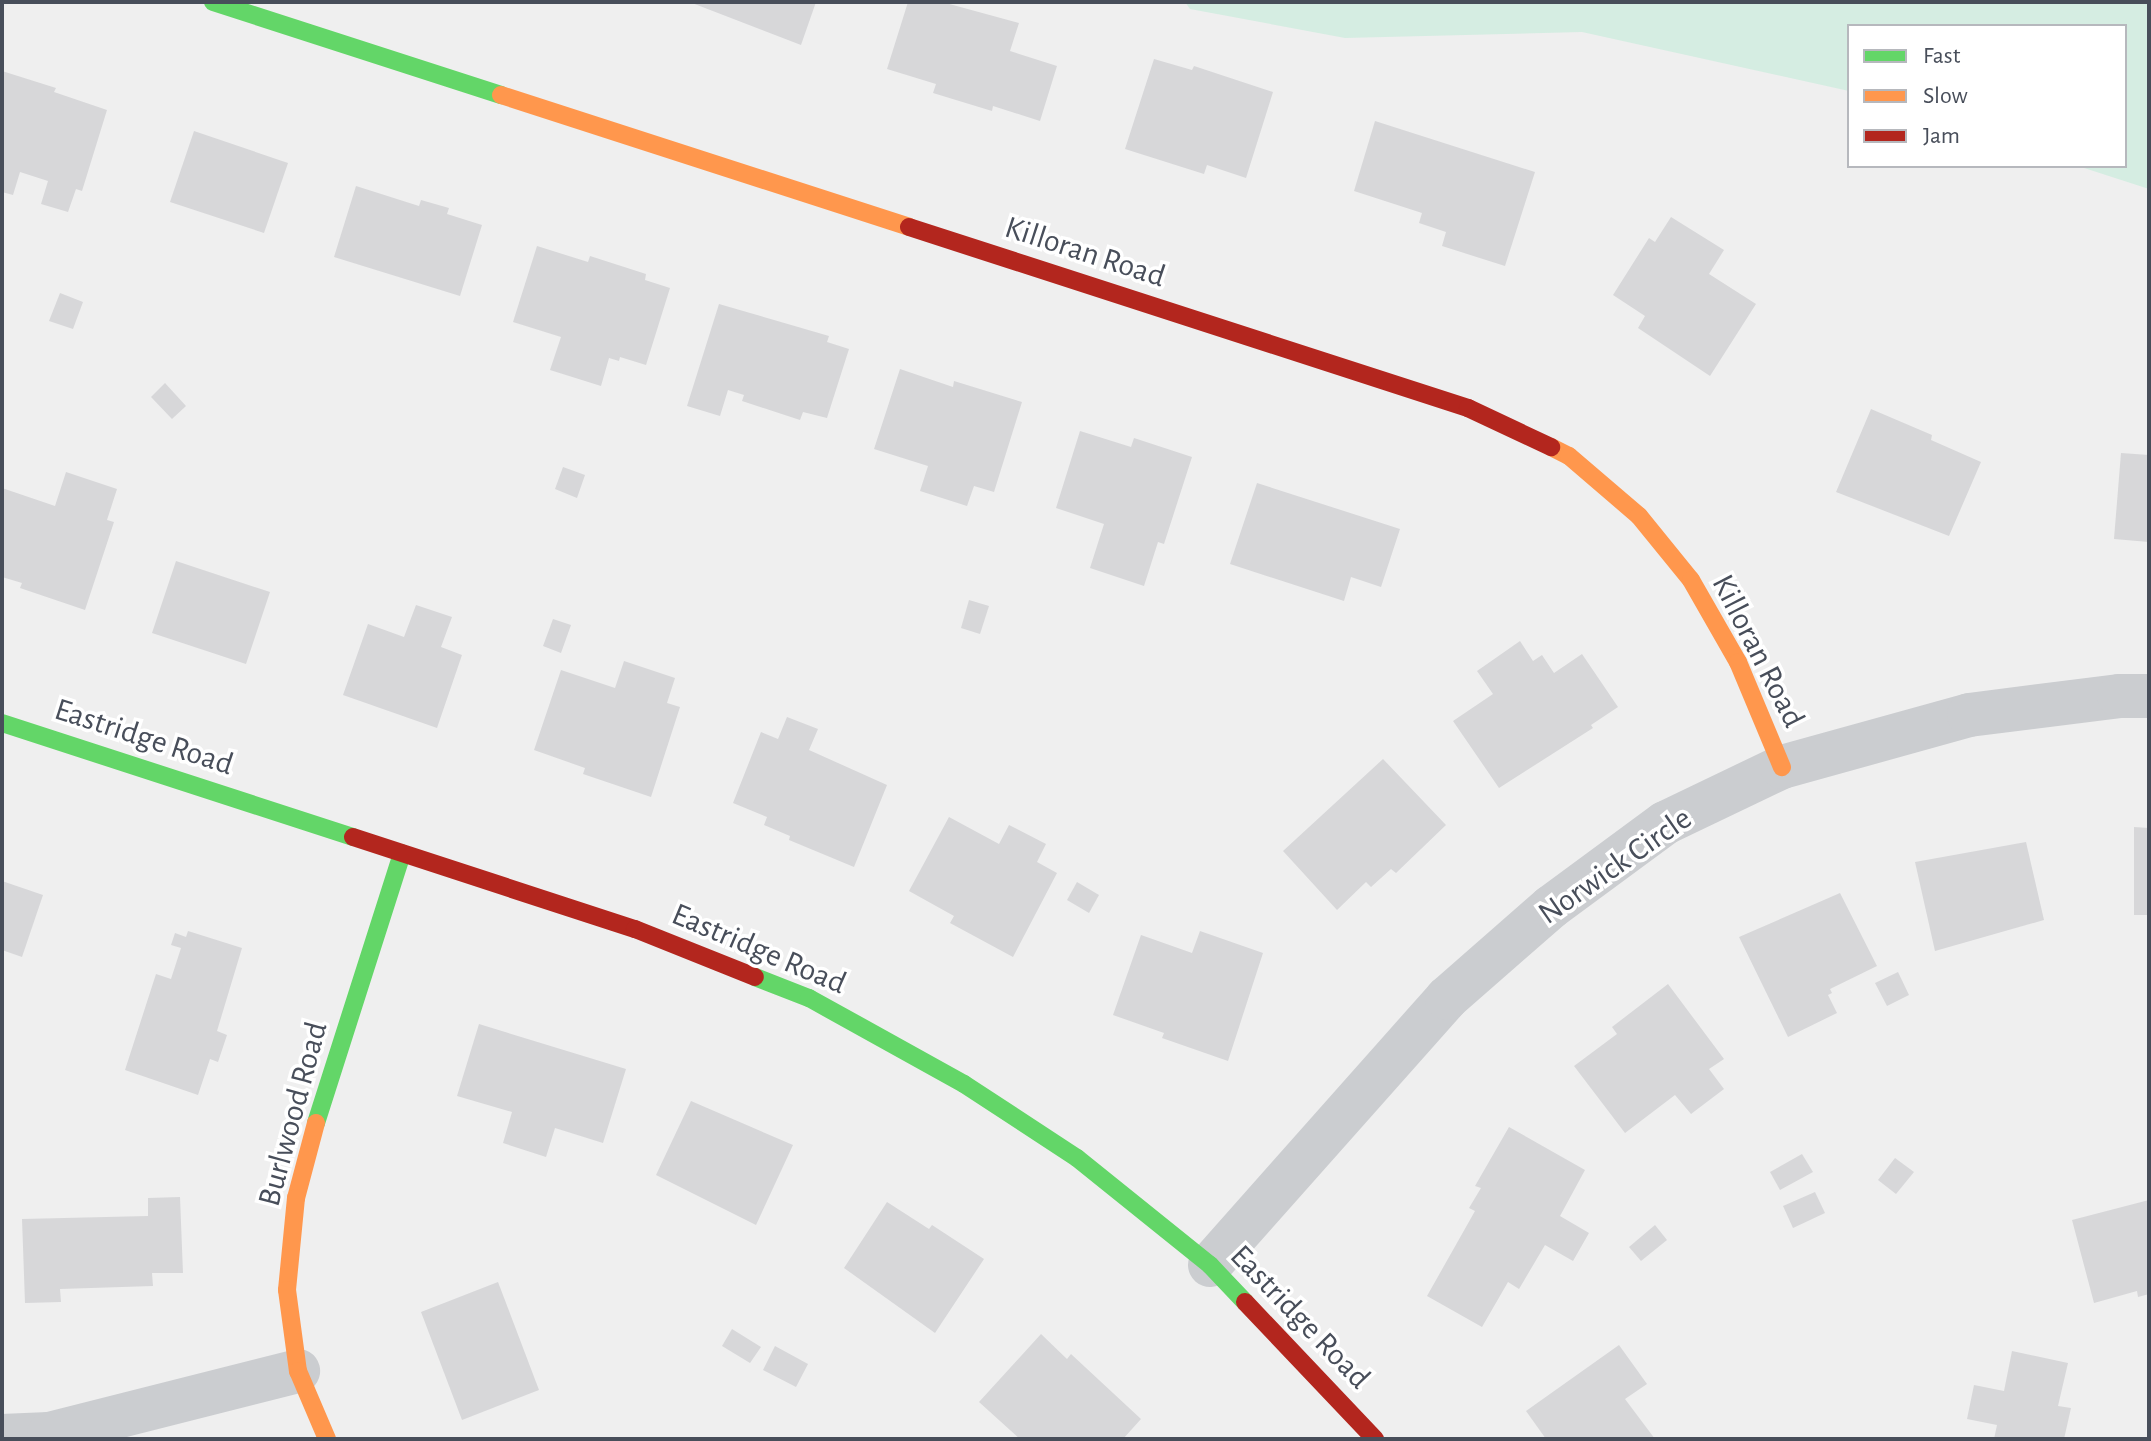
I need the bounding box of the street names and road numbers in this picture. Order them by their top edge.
street label: Killoran Road [1000,208,1170,296]
street label: Killoran Road [1703,568,1813,734]
street label: Eastridge Road [50,690,238,784]
street label: Norwick Circle [1531,799,1699,933]
street label: Eastridge Road [666,895,852,1003]
street label: Burlwood Road [250,1018,336,1210]
street label: Eastridge Road [1222,1237,1378,1397]

